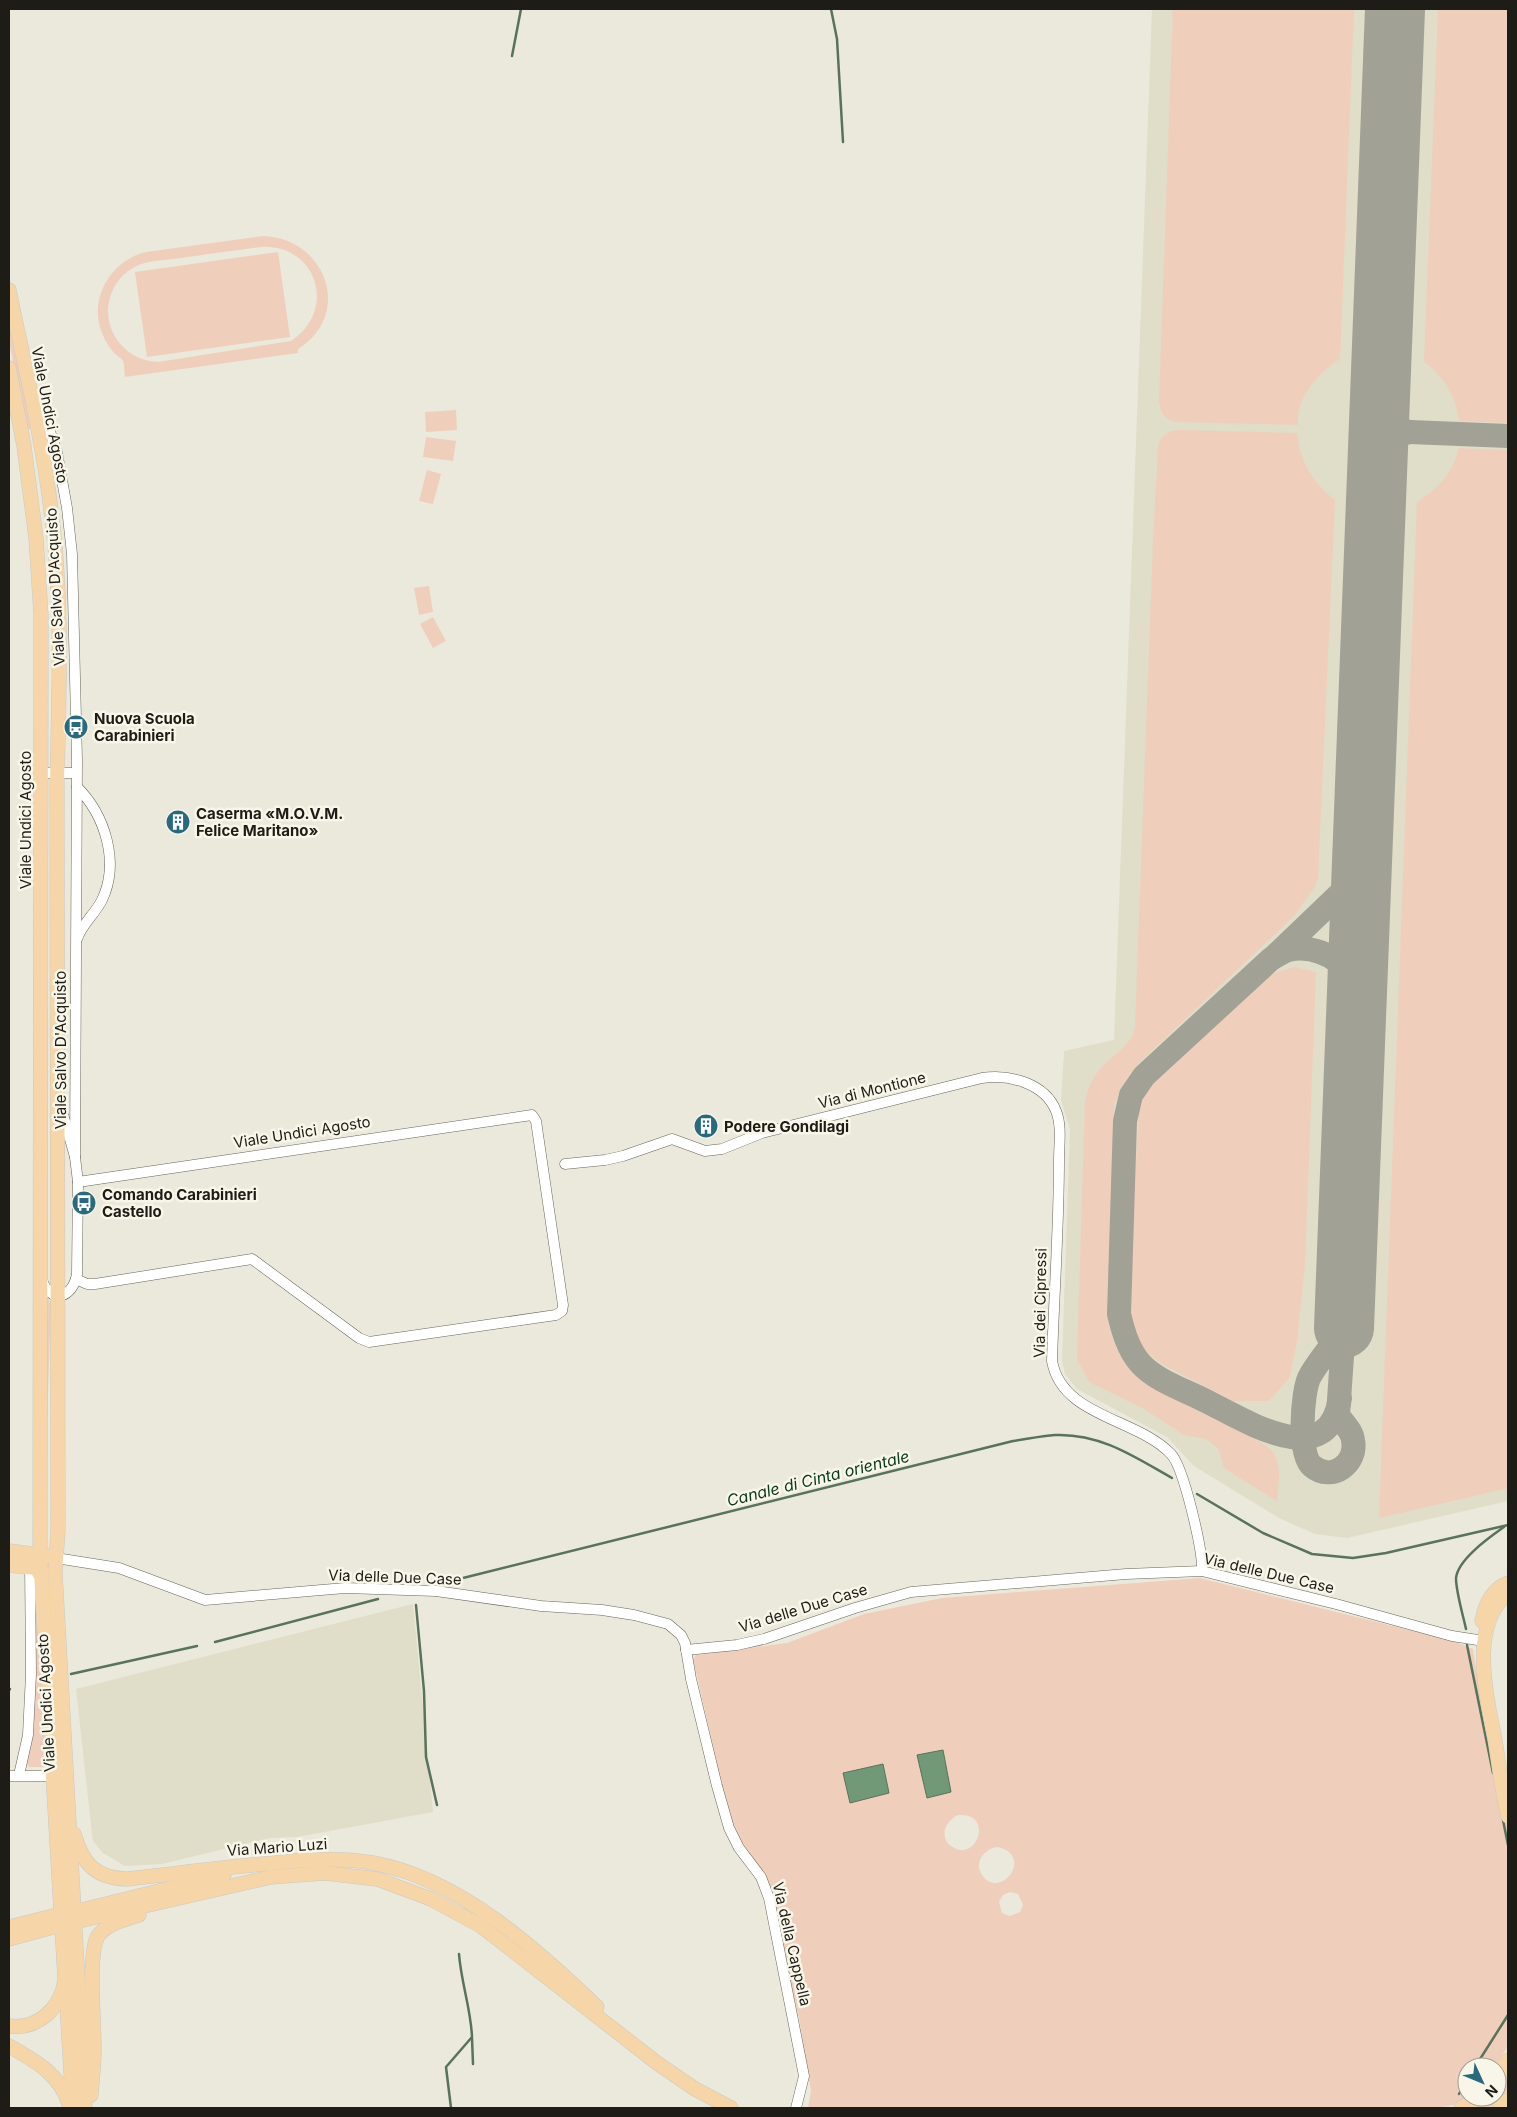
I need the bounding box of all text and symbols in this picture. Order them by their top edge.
street label: Viale Undici Agosto [27,345,73,485]
street label: Viale Salvo D'Acquisto [41,507,69,667]
place label: Nuova Scuola Carabinieri [94,709,195,745]
bus stop icon: Nuova Scuola Carabinieri [63,714,89,740]
street label: Viale Undici Agosto [16,751,35,889]
place label: Caserma «M.O.V.M. Felice Maritano» [196,804,343,840]
building icon: Caserma «M.O.V.M. Felice Maritano» [165,809,191,835]
street label: Viale Salvo D'Acquisto [51,971,70,1129]
street label: Via di Montione [816,1067,928,1113]
street label: Viale Undici Agosto [232,1112,372,1152]
building icon: Podere Gondilagi [693,1113,719,1139]
place label: Podere Gondilagi [724,1117,849,1136]
place label: Comando Carabinieri Castello [102,1185,257,1221]
bus stop icon: Comando Carabinieri Castello [71,1190,97,1216]
street label: Via dei Cipressi [1030,1248,1050,1358]
water label: Canale di Cinta orientale [725,1446,911,1510]
street label: Via delle Due Case [1202,1549,1336,1597]
street label: Via delle Due Case [328,1565,462,1589]
street label: Via delle Due Case [736,1579,870,1637]
street label: Viale Undici Agosto [33,1633,59,1773]
street label: Via Mario Luzi [226,1834,328,1860]
street label: Via della Cappella [768,1880,816,2008]
north arrow [1457,2057,1507,2107]
text: N [1482,2082,1502,2101]

